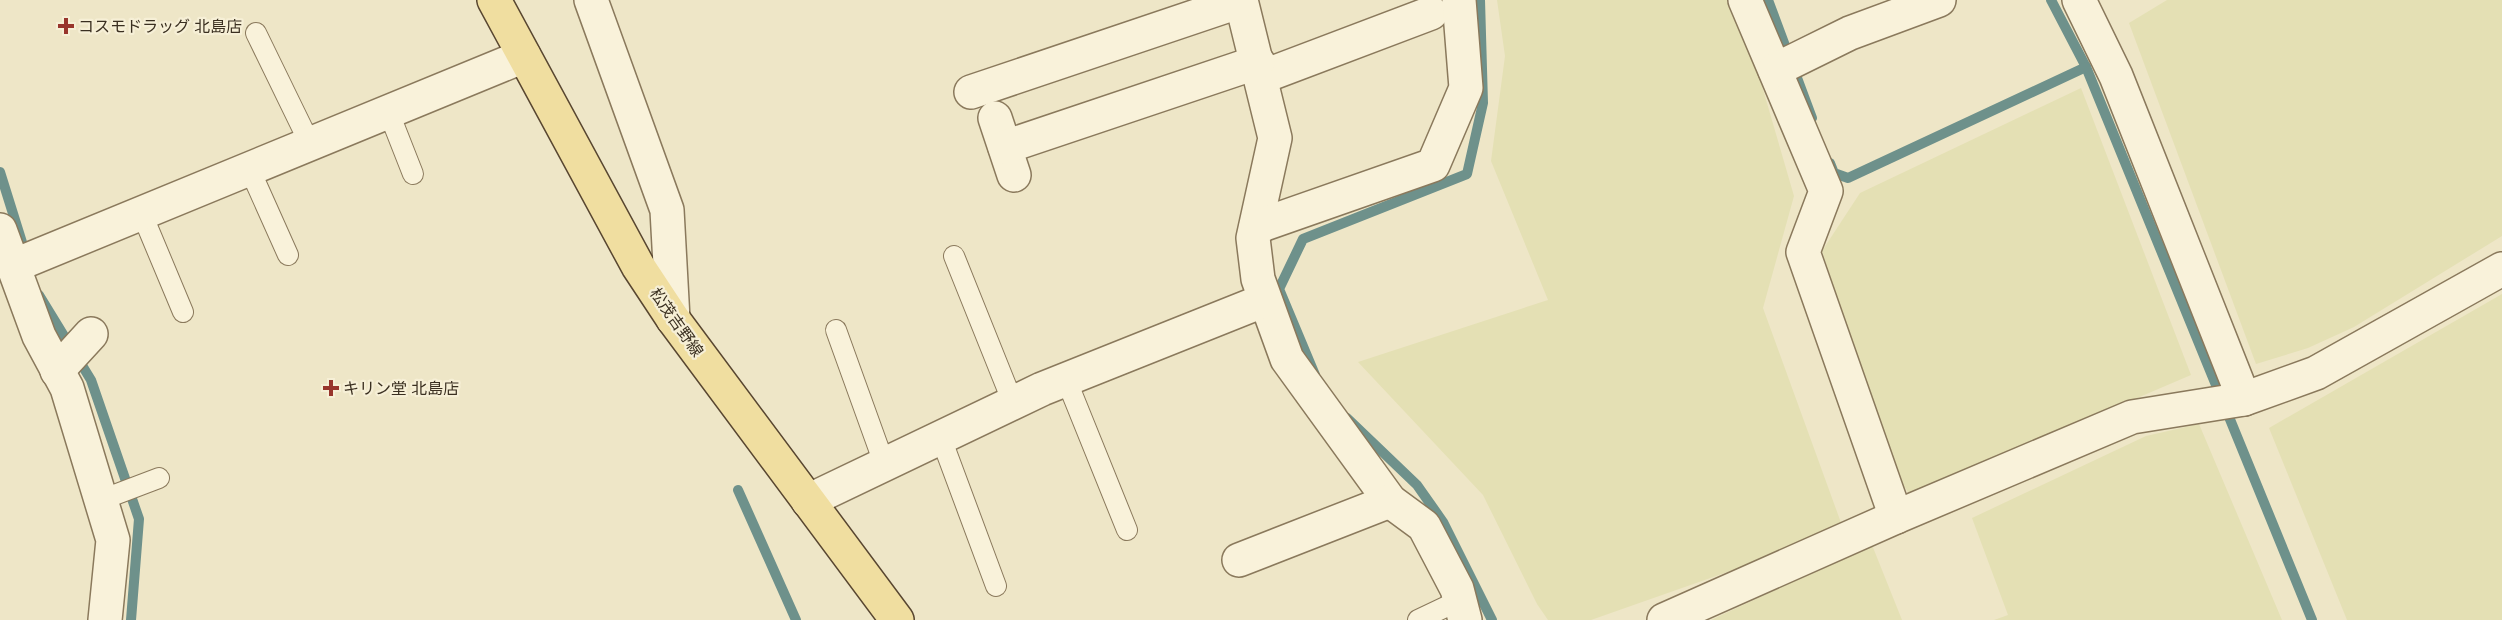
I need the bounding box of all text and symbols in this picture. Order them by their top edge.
place label: コスモドラッグ 北島店 [78,16,242,36]
marker: コスモドラッグ 北島店 [59,19,73,33]
street label: 松茂吉野線 [646,283,708,361]
place label: キリン堂 北島店 [343,378,459,398]
marker: キリン堂 北島店 [324,381,338,395]

